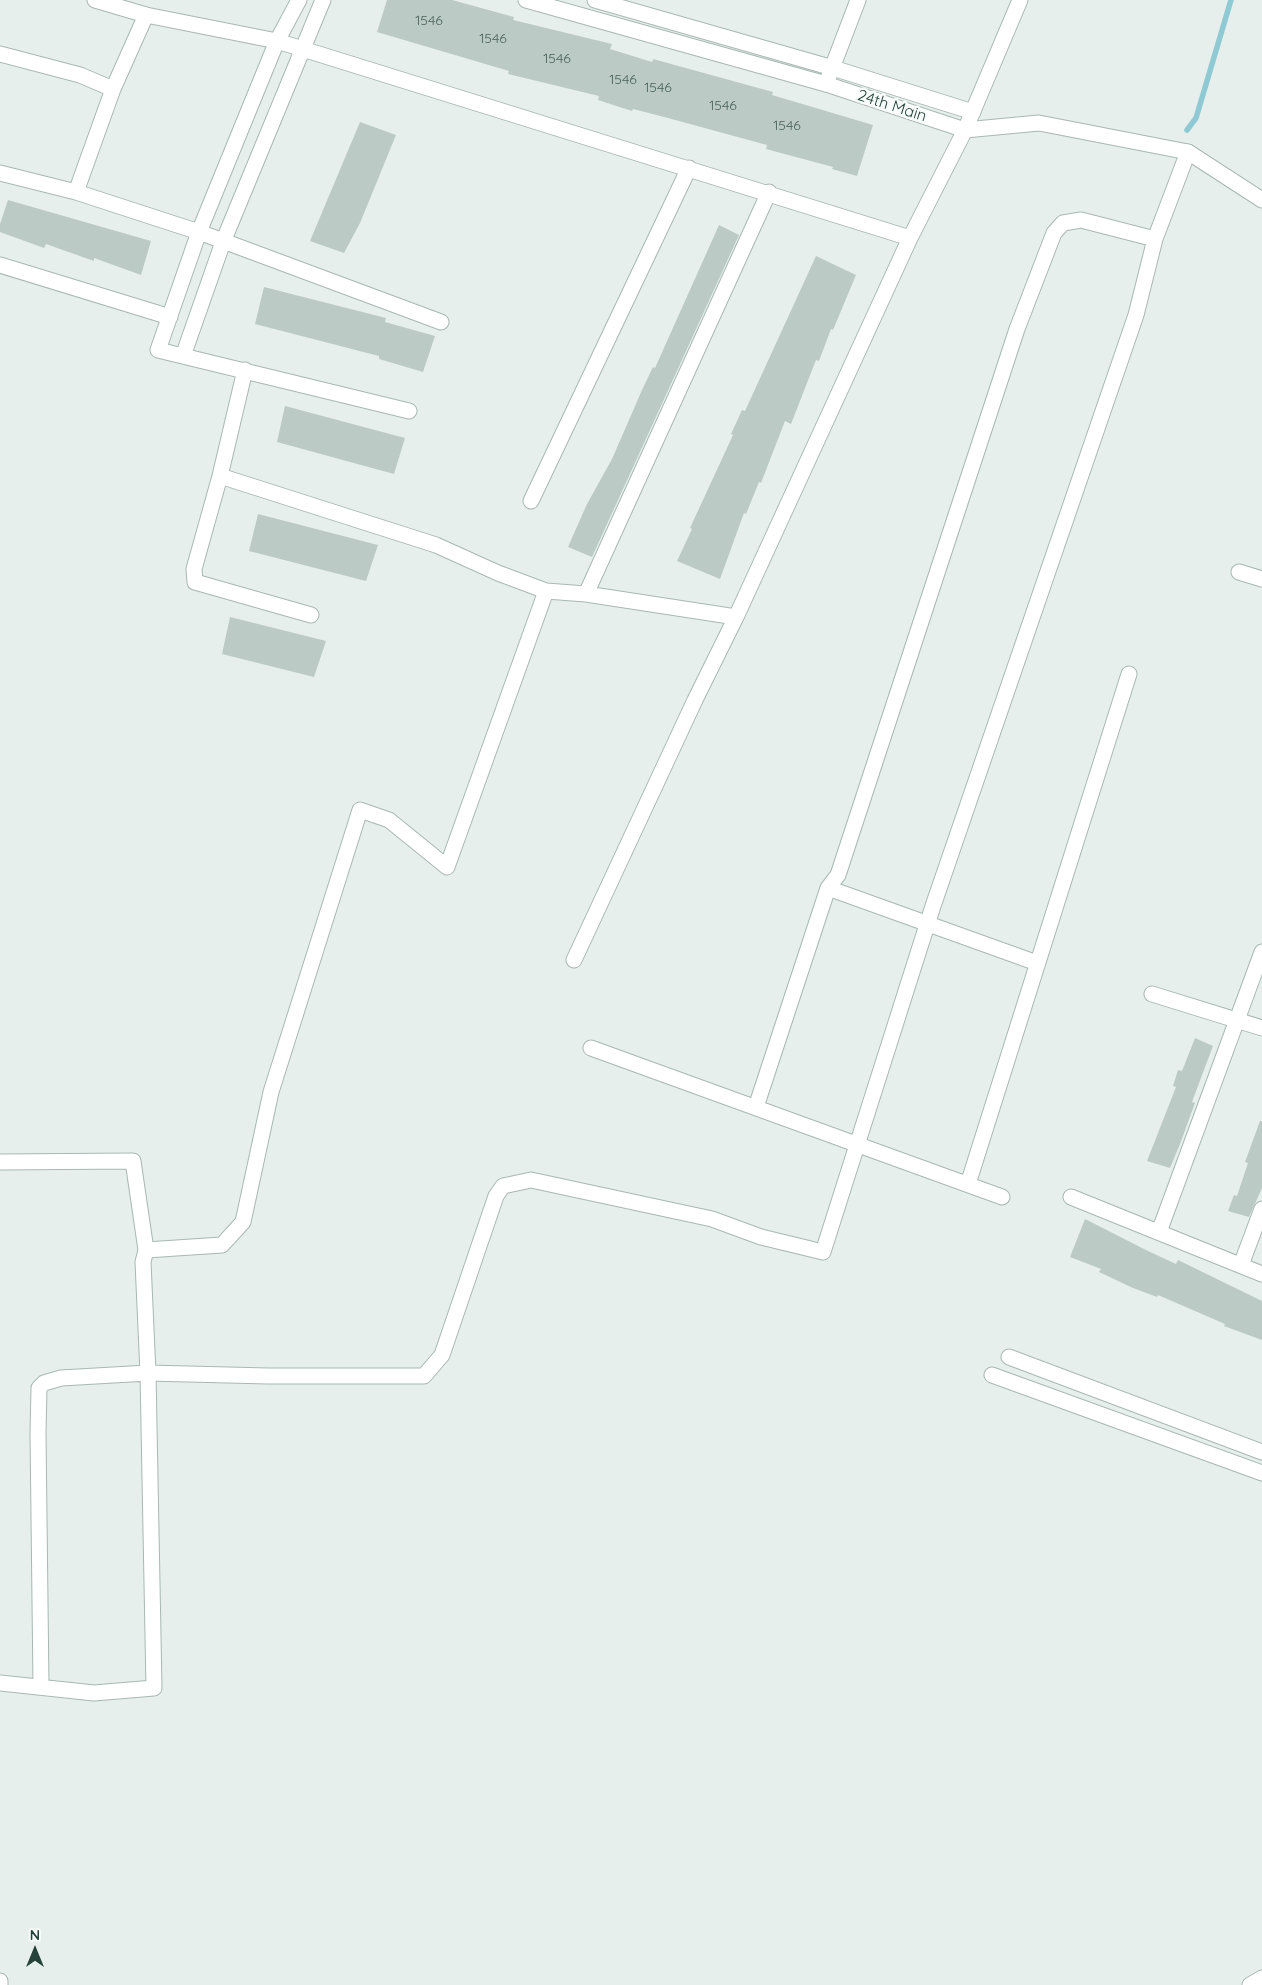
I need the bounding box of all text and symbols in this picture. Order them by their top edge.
house number: 1546 [415,13,443,29]
house number: 1546 [479,31,507,47]
house number: 1546 [543,51,571,67]
house number: 1546 [609,72,637,88]
house number: 1546 [644,80,672,96]
street label: 24th Main [855,86,929,126]
house number: 1546 [709,98,737,114]
house number: 1546 [773,118,801,134]
north arrow [10,1925,60,1975]
text: N [30,1926,40,1944]

